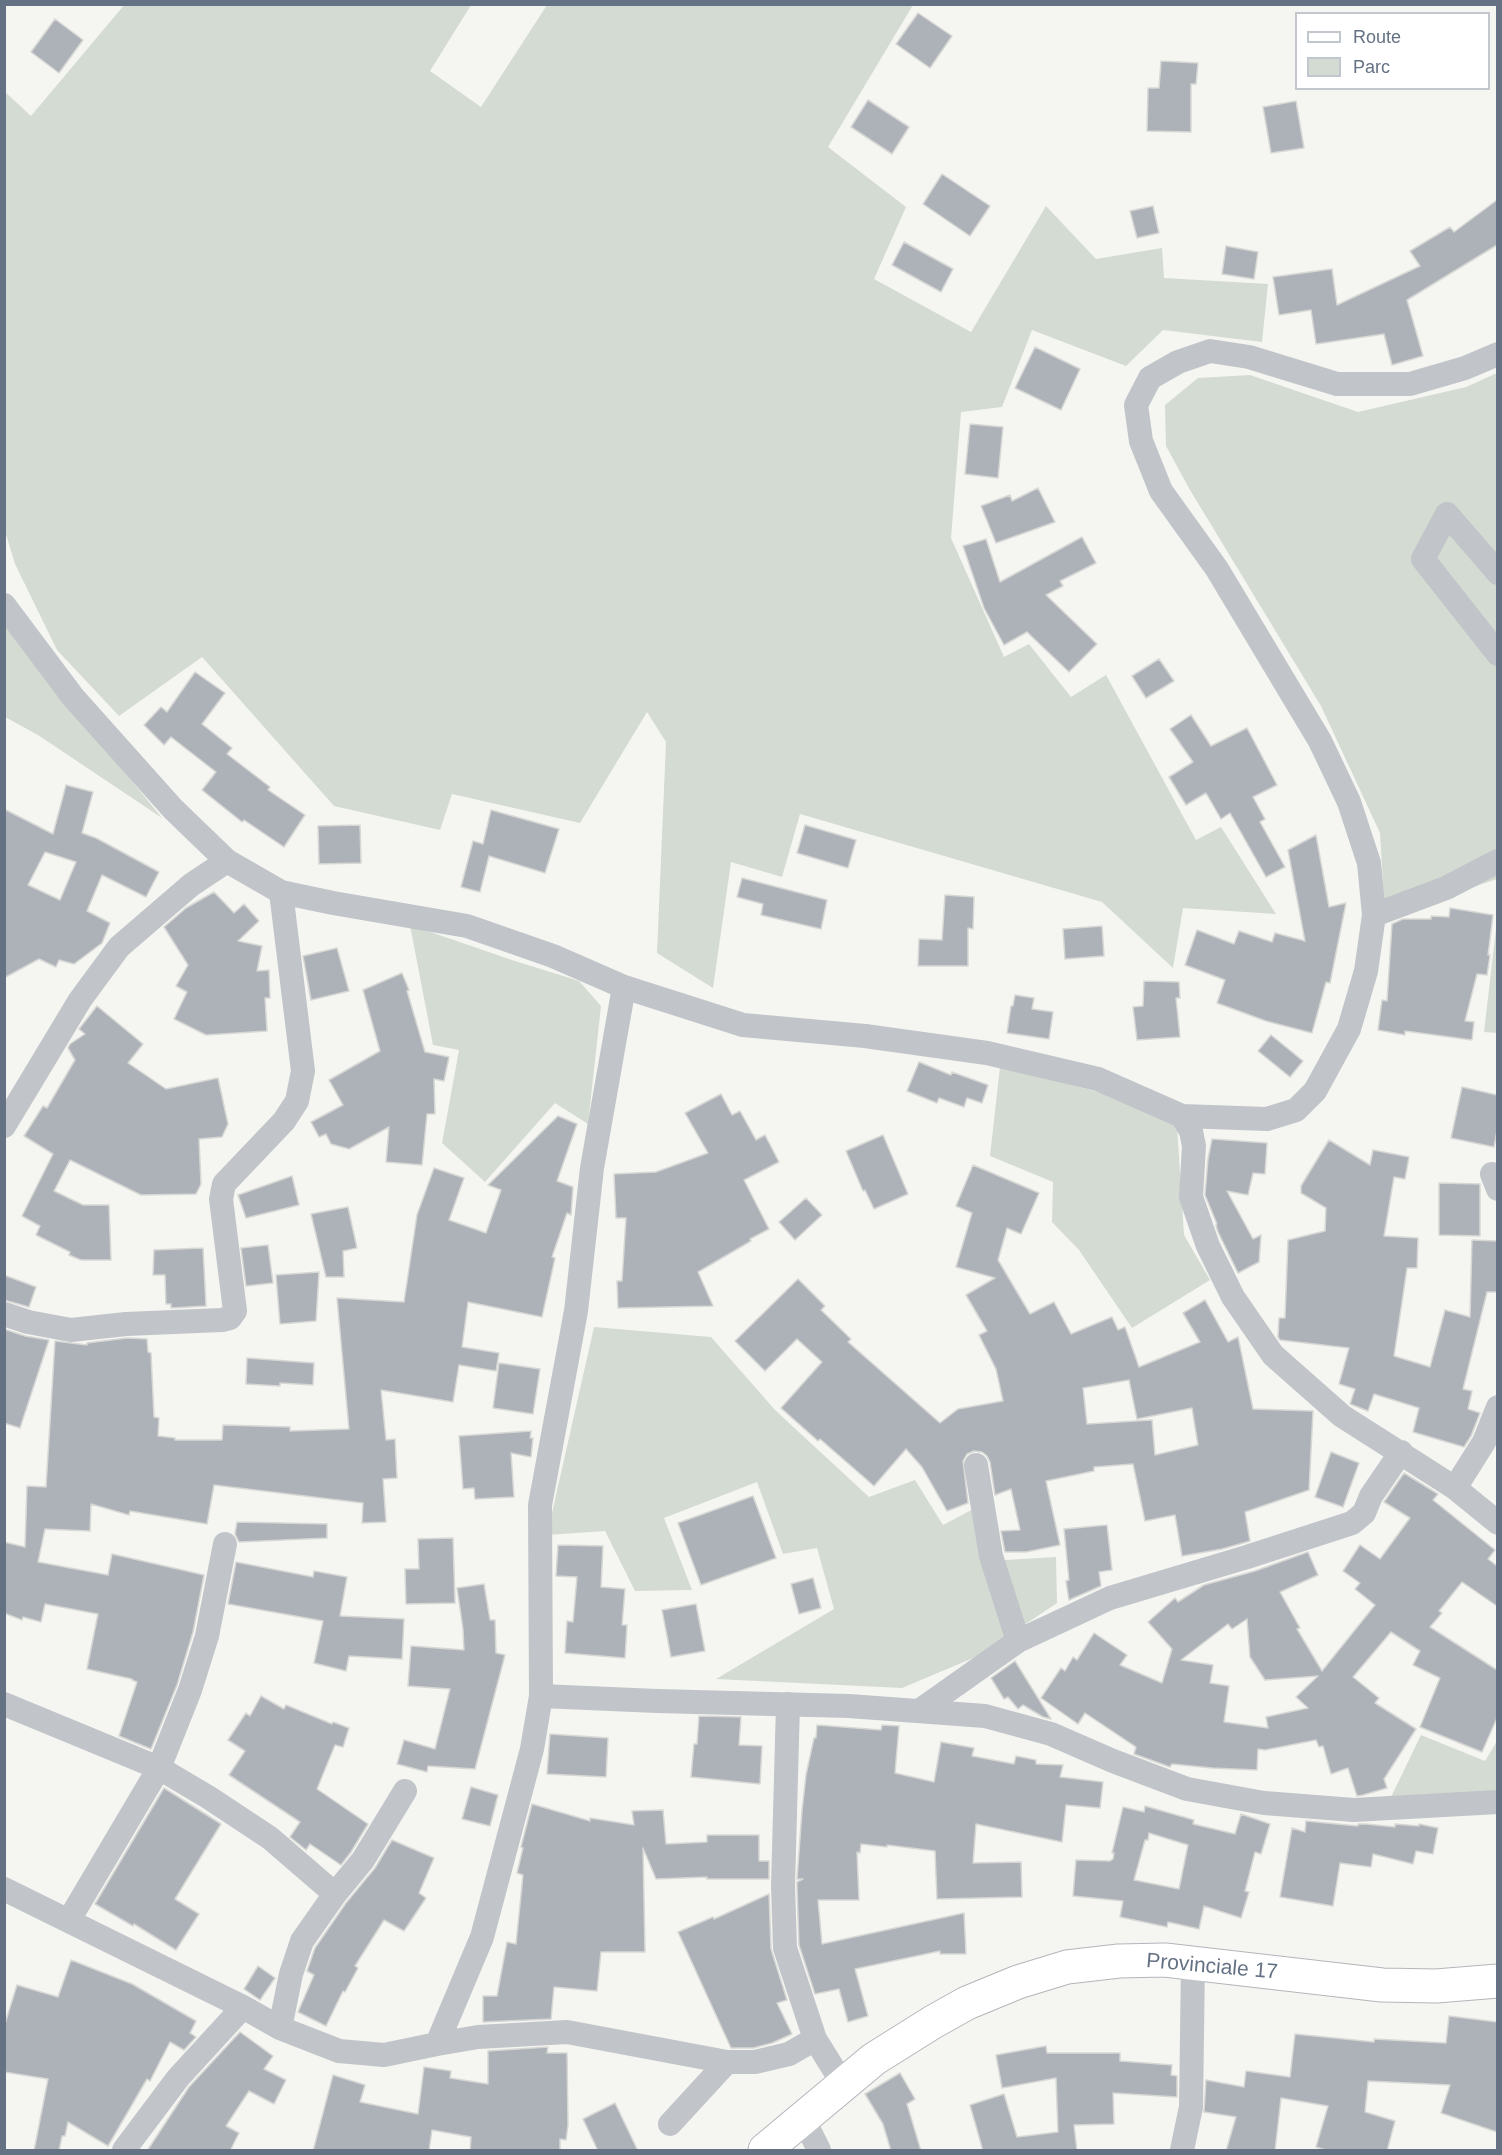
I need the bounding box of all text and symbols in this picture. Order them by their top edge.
legend [1295,12,1490,90]
text: Route [1353,27,1401,47]
text: Parc [1353,57,1390,77]
street label: Provinciale 17 [1145,1949,1279,1985]

